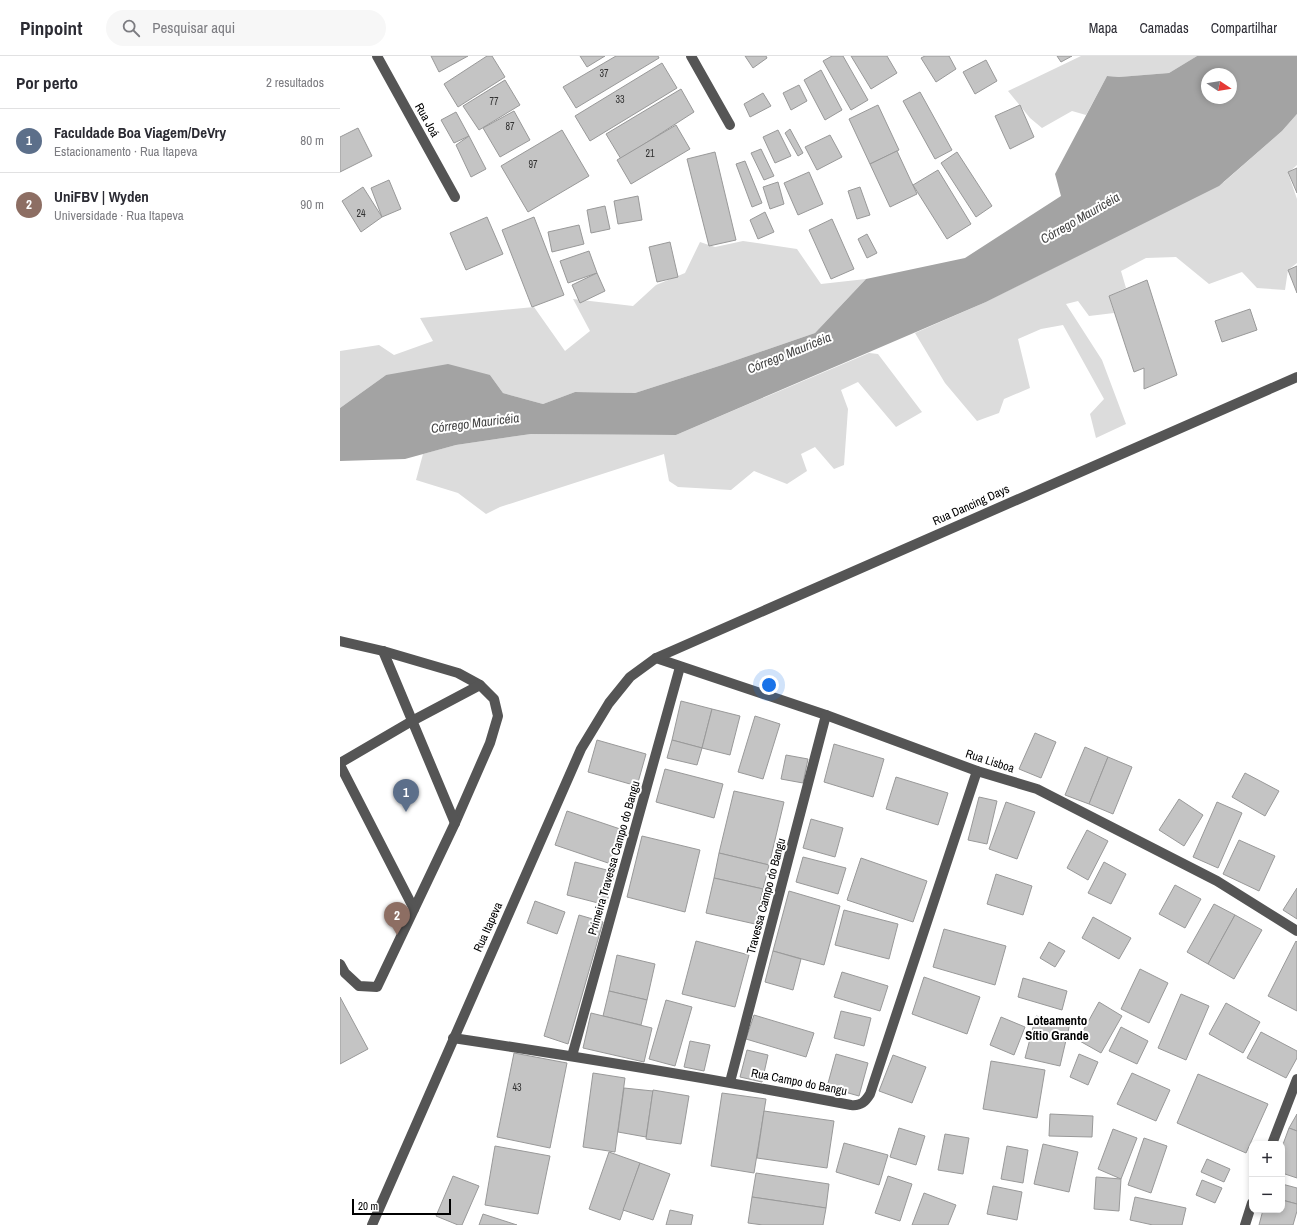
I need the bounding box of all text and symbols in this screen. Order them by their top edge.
search box [106,10,386,46]
text: Pinpoint [20,15,82,41]
icon: search [120,17,142,39]
text: Pesquisar aqui [152,17,235,38]
text: Mapa [1089,19,1118,37]
text: Camadas [1140,19,1189,37]
text: Compartilhar [1211,19,1277,37]
house number: 37 [599,67,609,80]
north arrow [1201,68,1237,104]
text: Por perto [16,71,78,94]
text: 2 resultados [266,74,324,91]
house number: 33 [615,93,625,106]
house number: 77 [489,95,499,108]
street label: Rua Joá [411,100,443,140]
house number: 87 [505,120,515,133]
text: Faculdade Boa Viagem/DeVry [54,122,226,143]
text: 1 [26,132,32,149]
text: 80 m [300,132,324,149]
text: Estacionamento · Rua Itapeva [54,143,197,160]
house number: 21 [645,147,655,160]
house number: 97 [528,158,538,171]
text: UniFBV | Wyden [54,186,149,207]
water label: Córrego Mauricéia [1037,188,1123,248]
text: 2 [26,196,32,213]
text: 90 m [300,196,324,213]
text: Universidade · Rua Itapeva [54,207,184,224]
house number: 24 [356,207,366,220]
water label: Córrego Mauricéia [745,328,833,378]
water label: Córrego Mauricéia [430,409,520,437]
street label: Rua Dancing Days [930,481,1012,529]
your location [759,675,779,695]
street label: Rua Lisboa [964,746,1017,777]
pin: 1 [393,779,419,812]
street label: Primeira Travessa Campo do Bangu [584,779,644,937]
street label: Travessa Campo do Bangu [743,836,789,956]
street label: Rua Itapeva [470,899,506,954]
pin: 2 [384,902,410,935]
district label: Loteamento Sítio Grande [1025,1012,1089,1044]
street label: Rua Campo do Bangu [750,1065,848,1099]
house number: 43 [512,1081,522,1094]
map controls [1249,1141,1285,1213]
button: + [1249,1141,1285,1177]
button: − [1249,1177,1285,1213]
scale bar [352,1197,451,1216]
text: 20 m [358,1199,378,1213]

